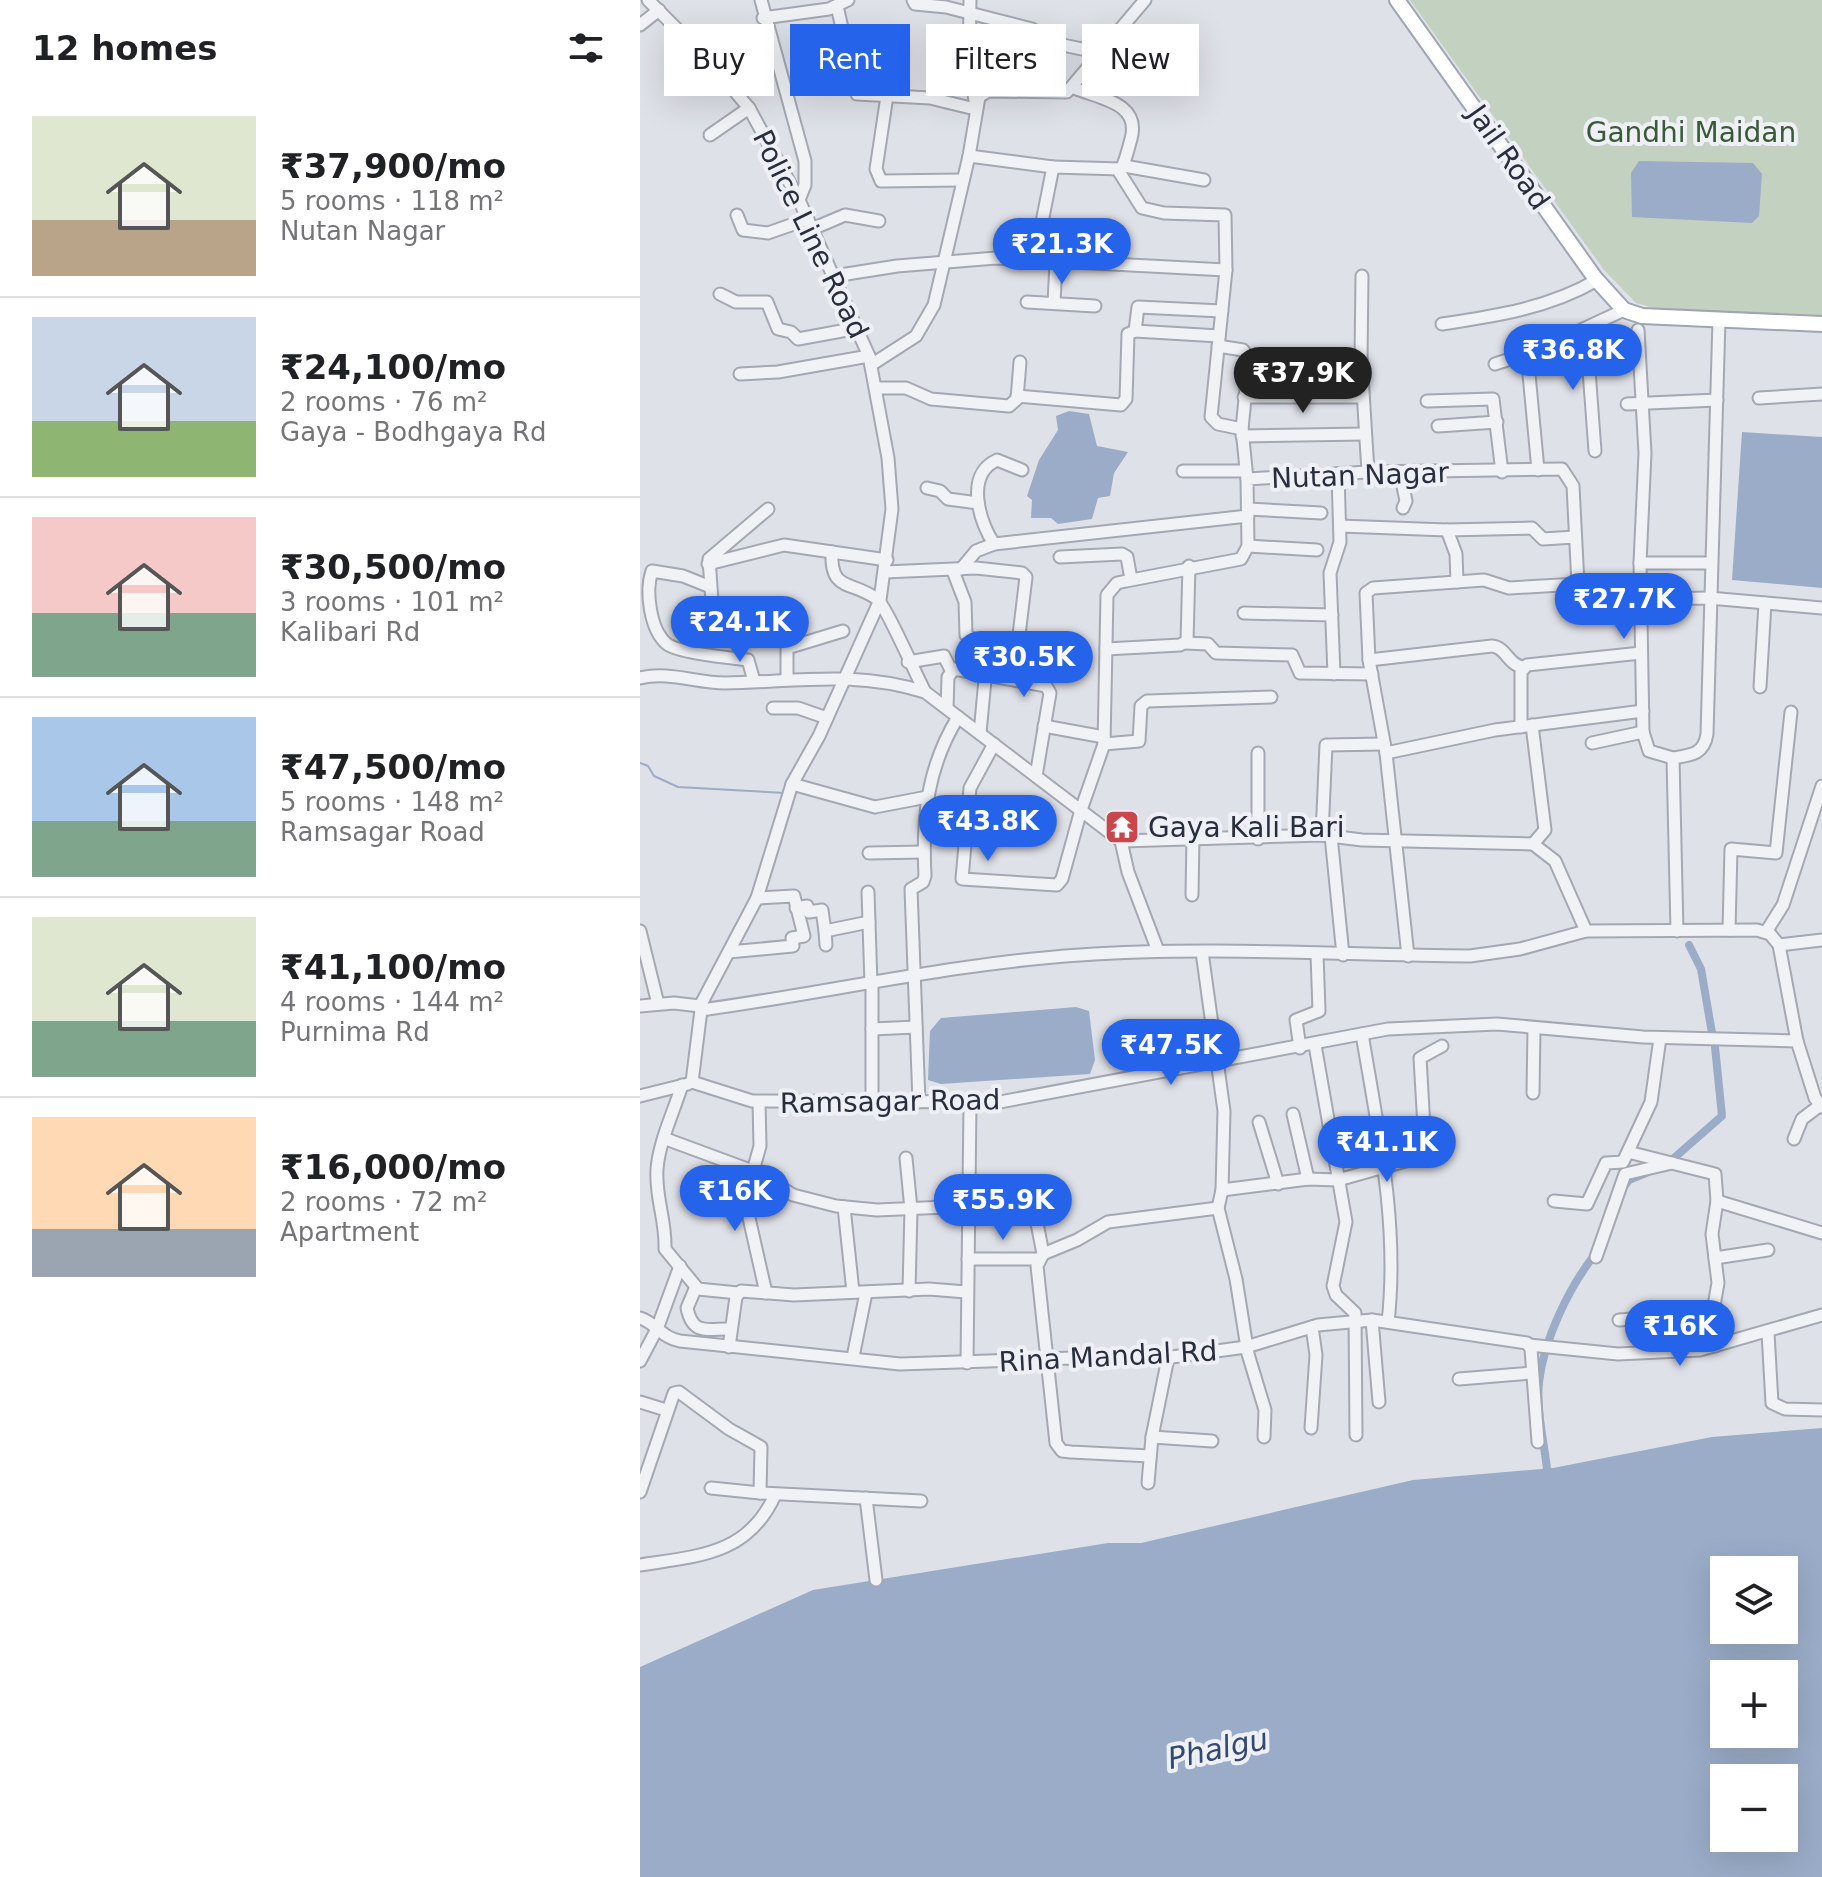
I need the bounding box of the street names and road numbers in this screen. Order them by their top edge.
street label: Jail Road [1459,97,1557,216]
street label: Police Line Road [746,125,875,344]
street label: Nutan Nagar [1270,456,1450,495]
street label: Ramsagar Road [779,1083,1001,1120]
street label: Rina Mandal Rd [998,1334,1218,1379]

